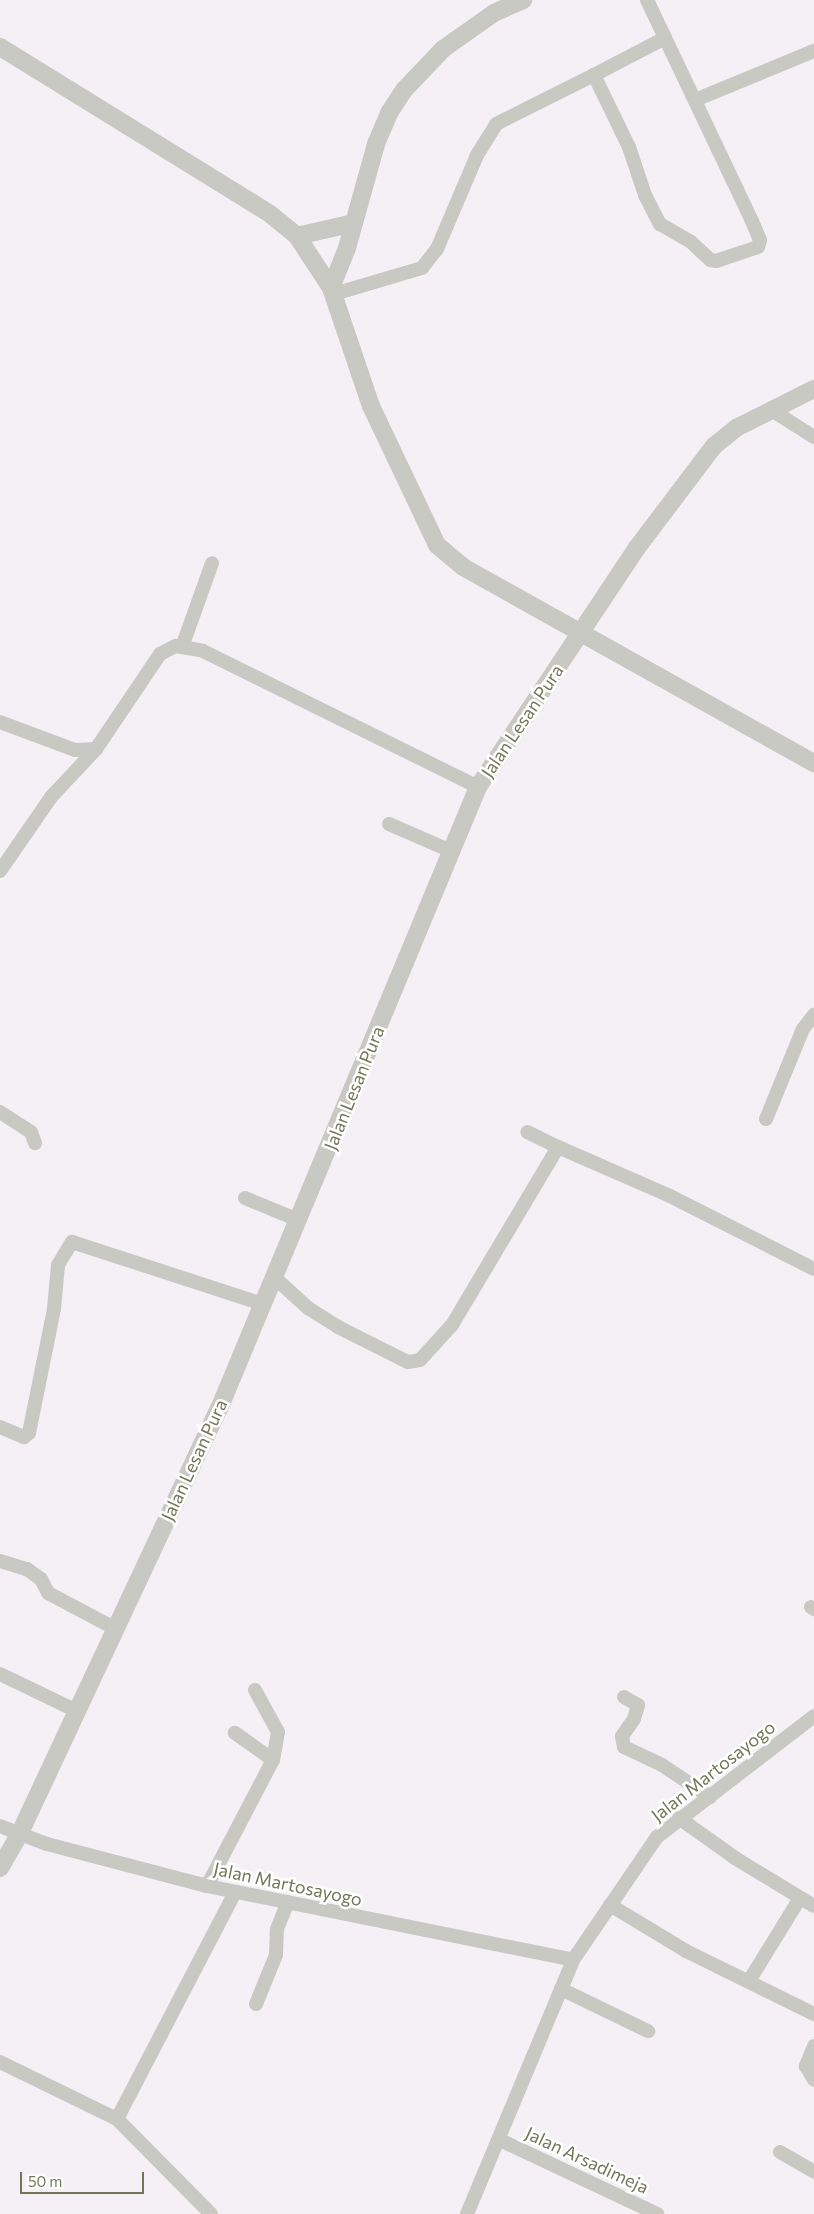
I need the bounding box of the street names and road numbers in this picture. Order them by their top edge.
street label: Jalan Lesan Pura [476,661,568,781]
street label: Jalan Lesan Pura [319,1023,389,1153]
street label: Jalan Lesan Pura [156,1396,232,1524]
street label: Jalan Martosayogo [647,1716,779,1826]
street label: Jalan Martosayogo [212,1858,364,1910]
street label: Jalan Arsadimeja [522,2122,652,2198]

